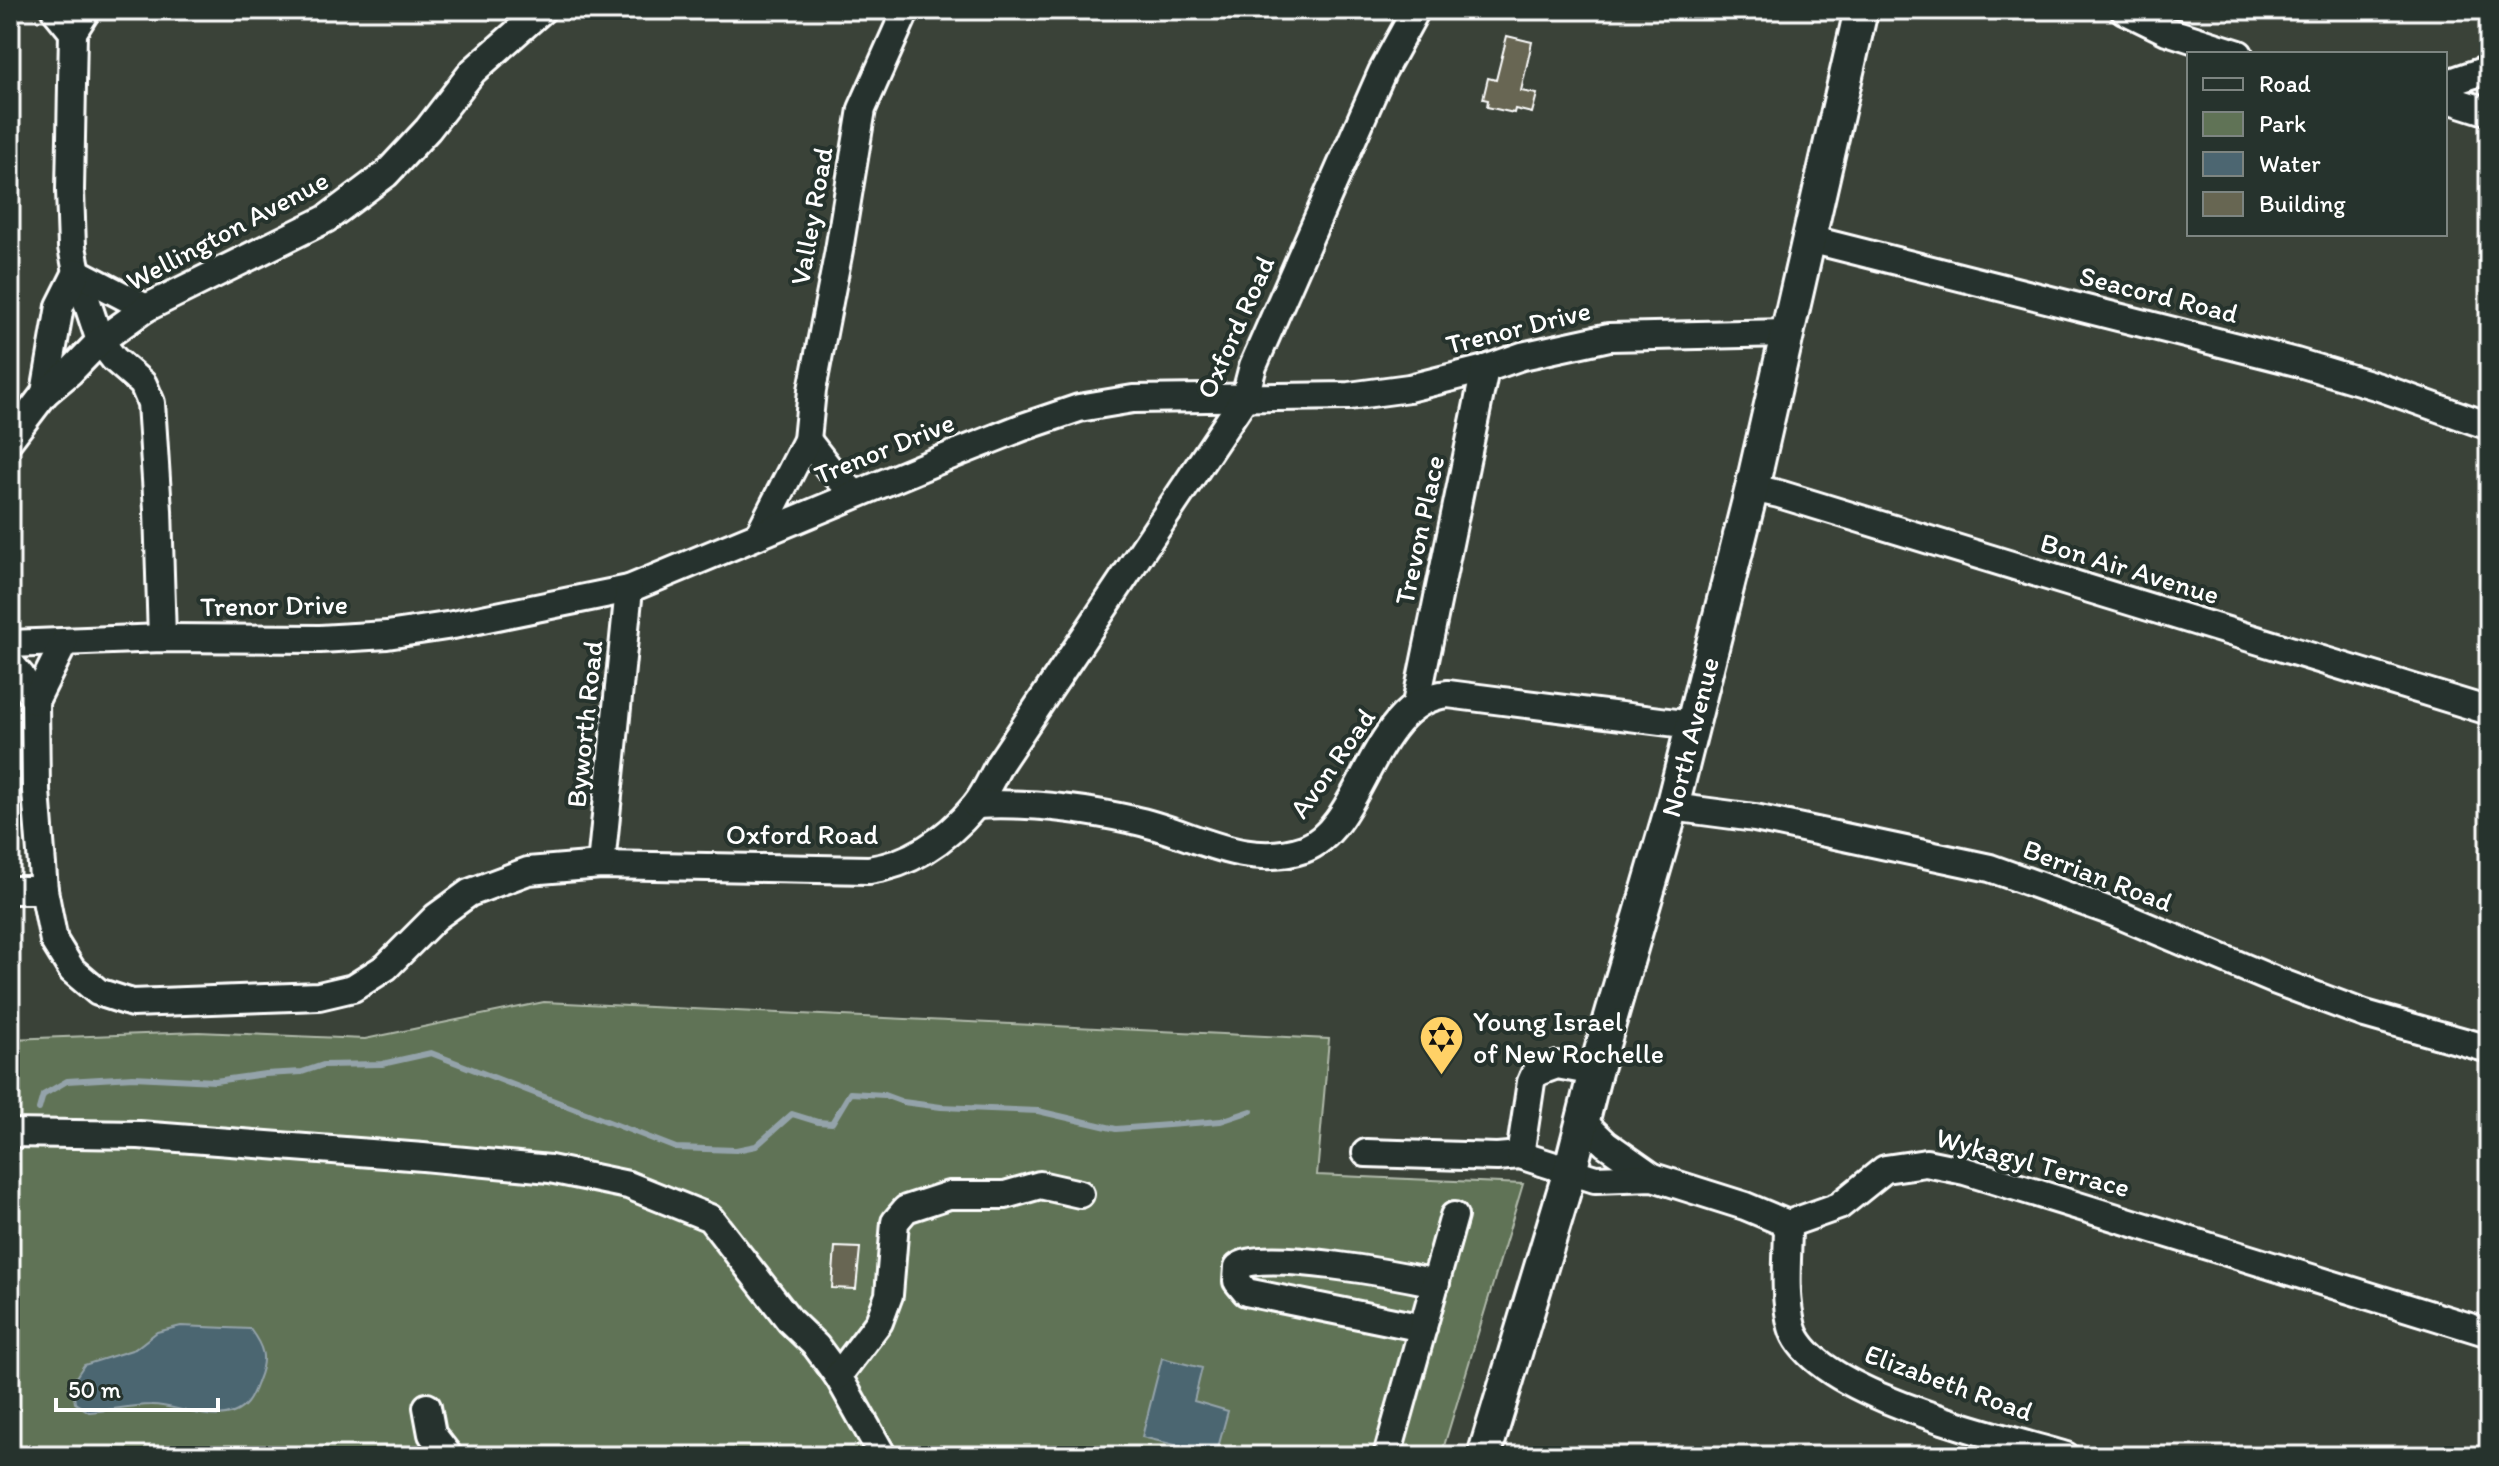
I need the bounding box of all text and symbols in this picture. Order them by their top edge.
legend [2187,52,2447,236]
text: Road [2259,69,2311,98]
text: Park [2259,109,2306,138]
street label: Valley Road [782,144,840,288]
text: Water [2259,149,2321,178]
street label: Wellington Avenue [120,162,334,298]
text: Building [2259,189,2346,218]
street label: Oxford Road [1188,250,1282,403]
street label: Seacord Road [2076,258,2243,330]
street label: Trenor Drive [1442,293,1594,361]
street label: Trenor Drive [809,405,959,491]
street label: Trevon Place [1387,452,1451,608]
street label: Bon Air Avenue [2036,525,2224,611]
street label: Trenor Drive [200,587,348,623]
street label: Byworth Road [558,639,610,809]
street label: North Avenue [1653,653,1726,821]
street label: Avon Road [1282,701,1382,825]
street label: Oxford Road [726,817,878,851]
street label: Berrian Road [2018,831,2178,919]
place label: Young Israel of New Rochelle [1473,1004,1664,1070]
synagogue icon: Young Israel of New Rochelle [1418,1013,1466,1076]
street label: Wykagyl Terrace [1932,1120,2134,1204]
street label: Elizabeth Road [1860,1336,2038,1428]
scale bar [56,1362,218,1412]
text: 50 m [68,1375,121,1404]

